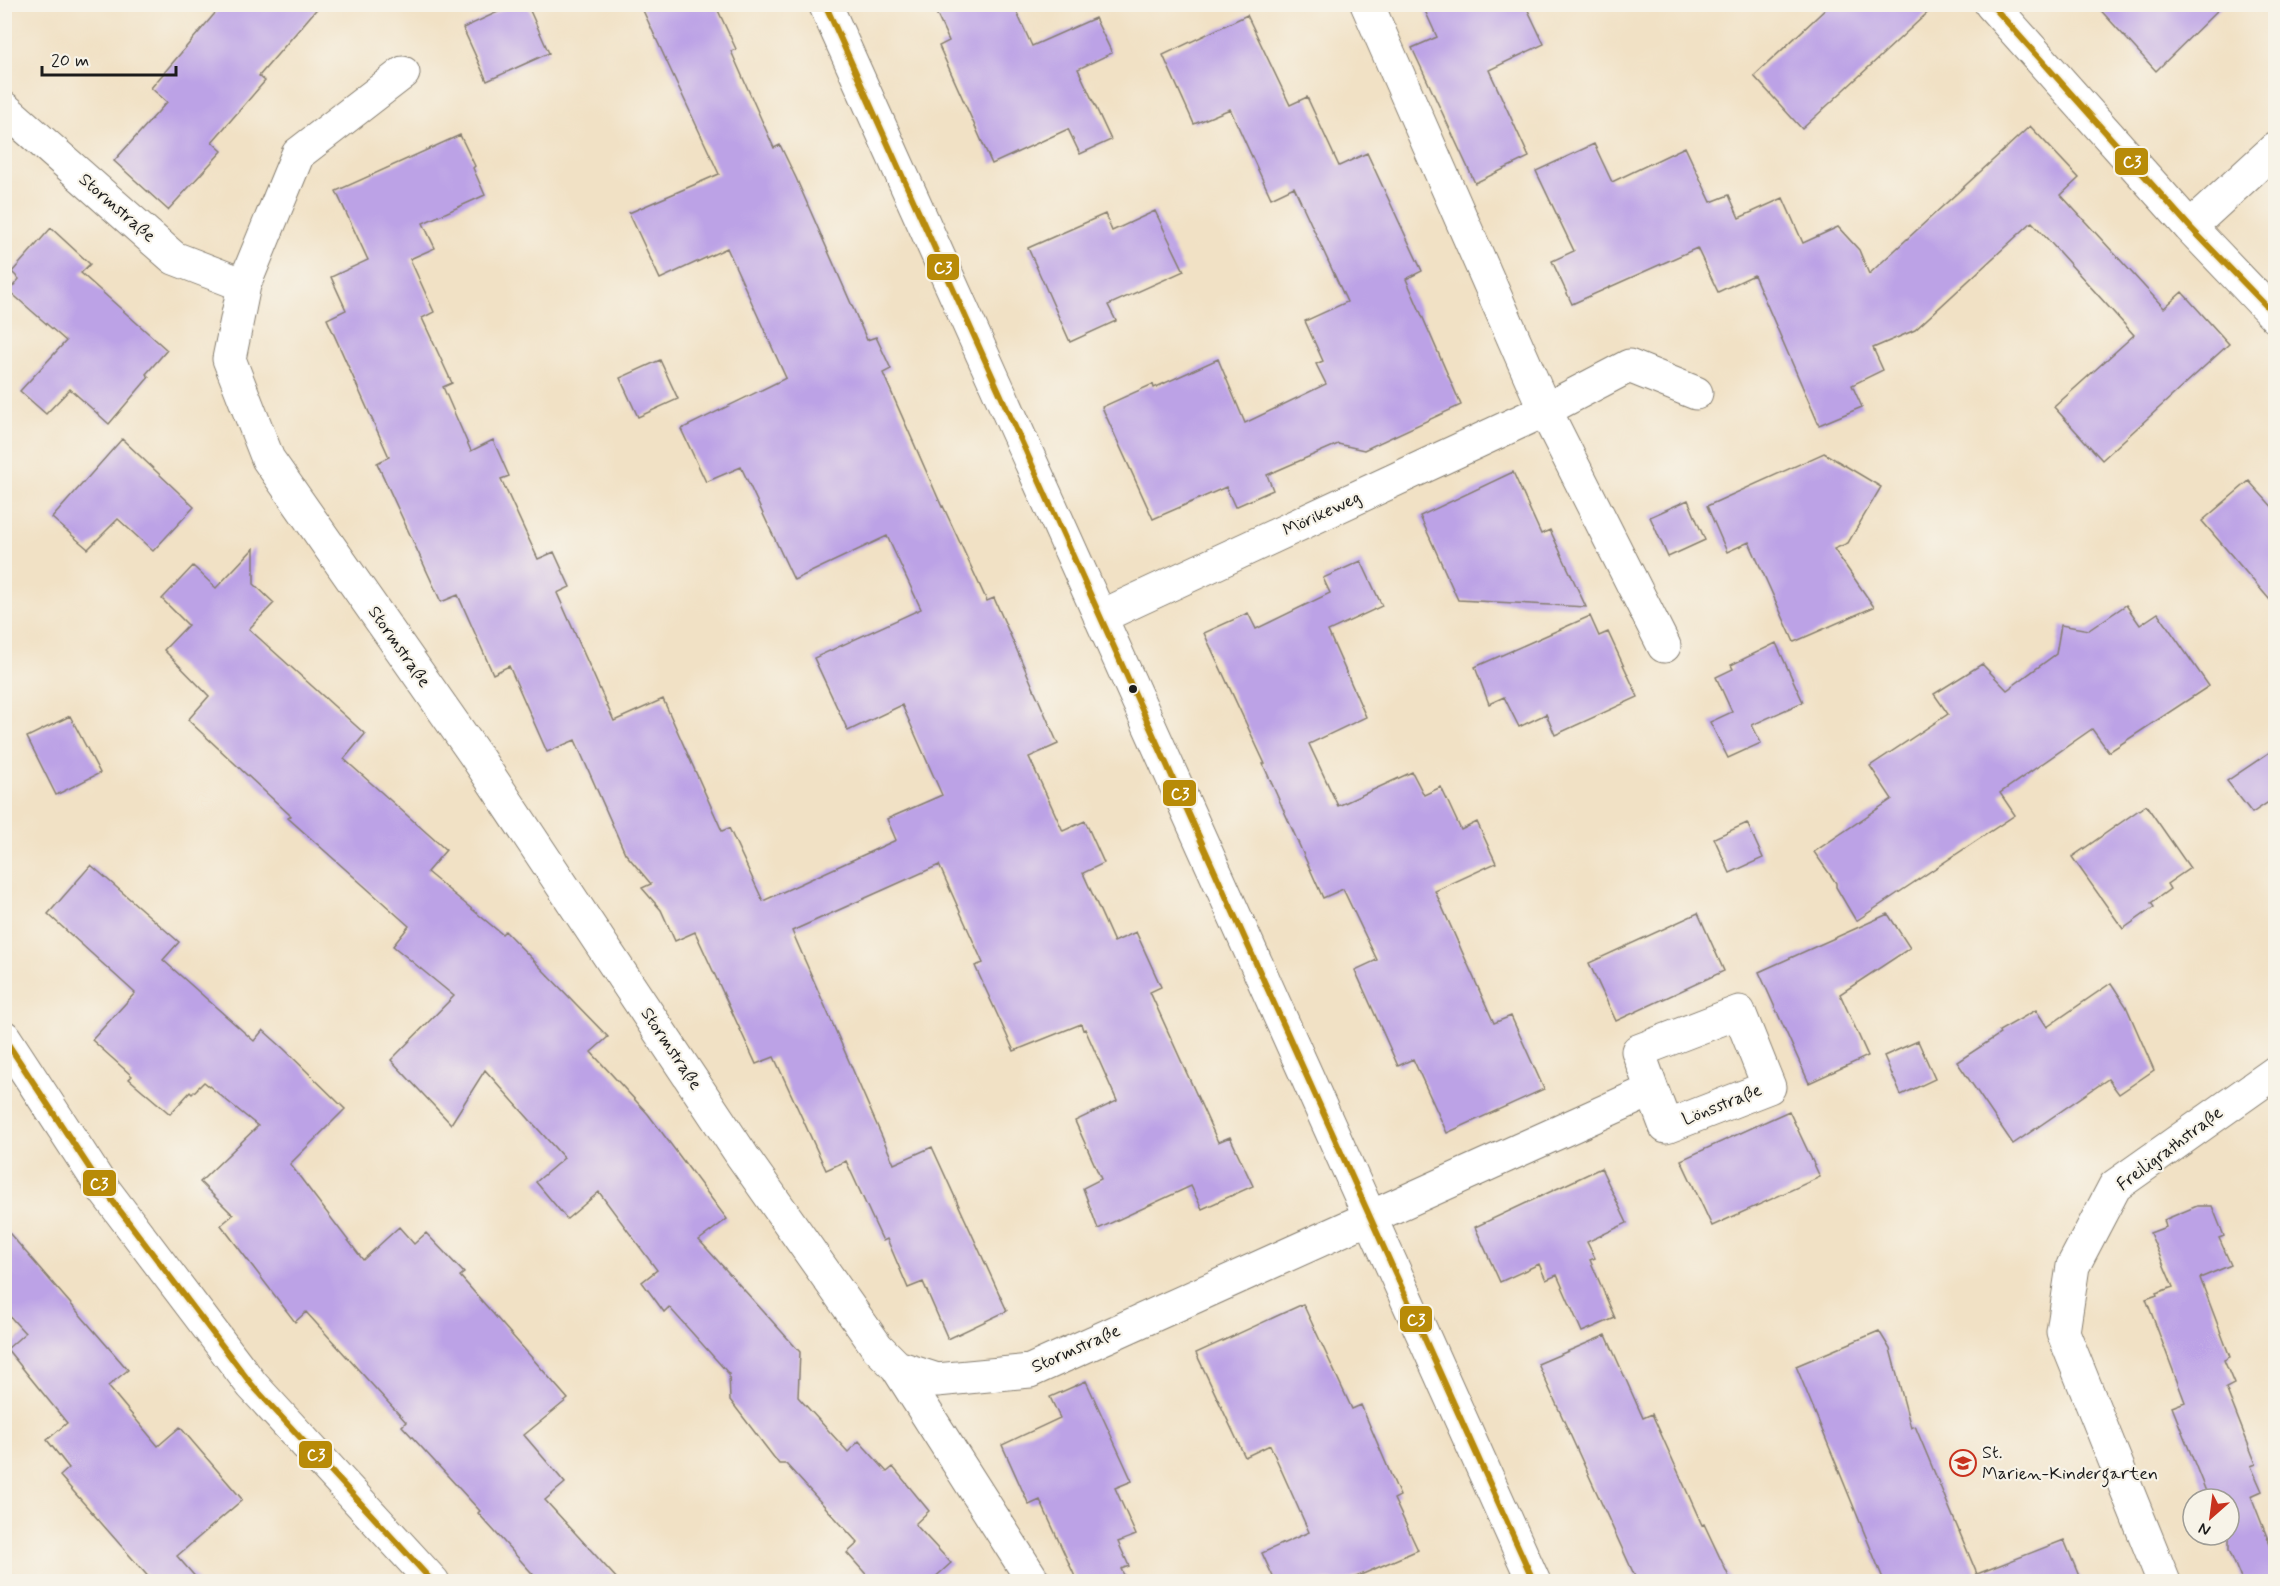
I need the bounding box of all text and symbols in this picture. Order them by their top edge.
scale bar [42,39,176,77]
text: 20 m [51,49,89,73]
line badge: C3 [2114,147,2149,176]
text: C3 [2123,152,2142,173]
street label: Stormstraße [73,168,161,248]
line badge: C3 [926,253,960,281]
text: C3 [934,258,953,279]
street label: Mörikeweg [1279,486,1365,542]
street label: Stormstraße [362,601,436,693]
unlabelled marker [1127,683,1139,695]
line badge: C3 [1162,779,1197,807]
text: C3 [1171,784,1190,805]
street label: Stormstraße [635,1003,707,1095]
street label: Lönsstraße [1679,1078,1766,1132]
street label: Freiligrathstraße [2112,1101,2228,1197]
line badge: C3 [82,1169,117,1197]
text: C3 [90,1174,109,1195]
line badge: C3 [1399,1305,1433,1333]
text: C3 [1407,1310,1426,1331]
street label: Stormstraße [1028,1319,1124,1379]
line badge: C3 [298,1440,333,1469]
place label: St. Marien-Kindergarten [1982,1441,2158,1488]
text: C3 [307,1445,326,1466]
school or university icon: St. Marien-Kindergarten [1948,1448,1978,1478]
north arrow [2181,1487,2241,1547]
text: N [2195,1517,2214,1541]

